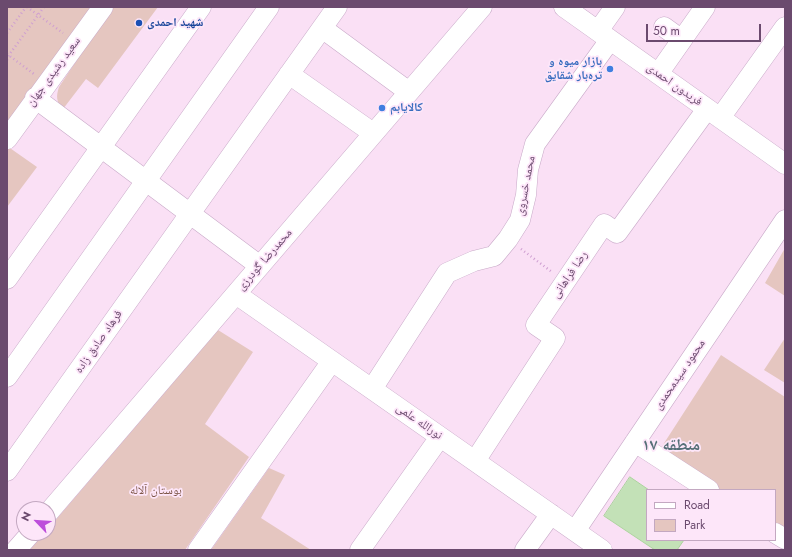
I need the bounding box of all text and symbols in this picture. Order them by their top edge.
place label: شهید احمدی [147,16,204,30]
scale bar [648,16,763,42]
marker: شهید احمدی [134,18,144,28]
text: 50 m [653,22,680,40]
street label: سعید رشیدی جهان [24,34,84,110]
place label: بازار میوه و تره‌بار شقایق [545,55,602,83]
street label: فریدون احمدی [643,61,705,109]
marker: بازار میوه و تره‌بار شقایق [605,64,615,74]
place label: کالایابم [390,101,423,115]
marker: کالایابم [377,103,387,113]
street label: محمد خسروی [513,155,539,217]
street label: محمدرضا گودرزی [234,226,296,294]
street label: رضا فراهانی [549,249,591,301]
street label: فرهاد صادق زاده [72,308,126,376]
street label: محمود سیدمحمدی [651,337,709,413]
street label: نورالله علمی [393,401,445,443]
district label: منطقه ۱۷ [642,436,700,456]
park label: بوستان آلاله [130,484,182,498]
legend [646,489,776,541]
text: Road [684,496,710,514]
north arrow [16,501,56,541]
text: N [17,509,35,524]
text: Park [684,516,705,534]

